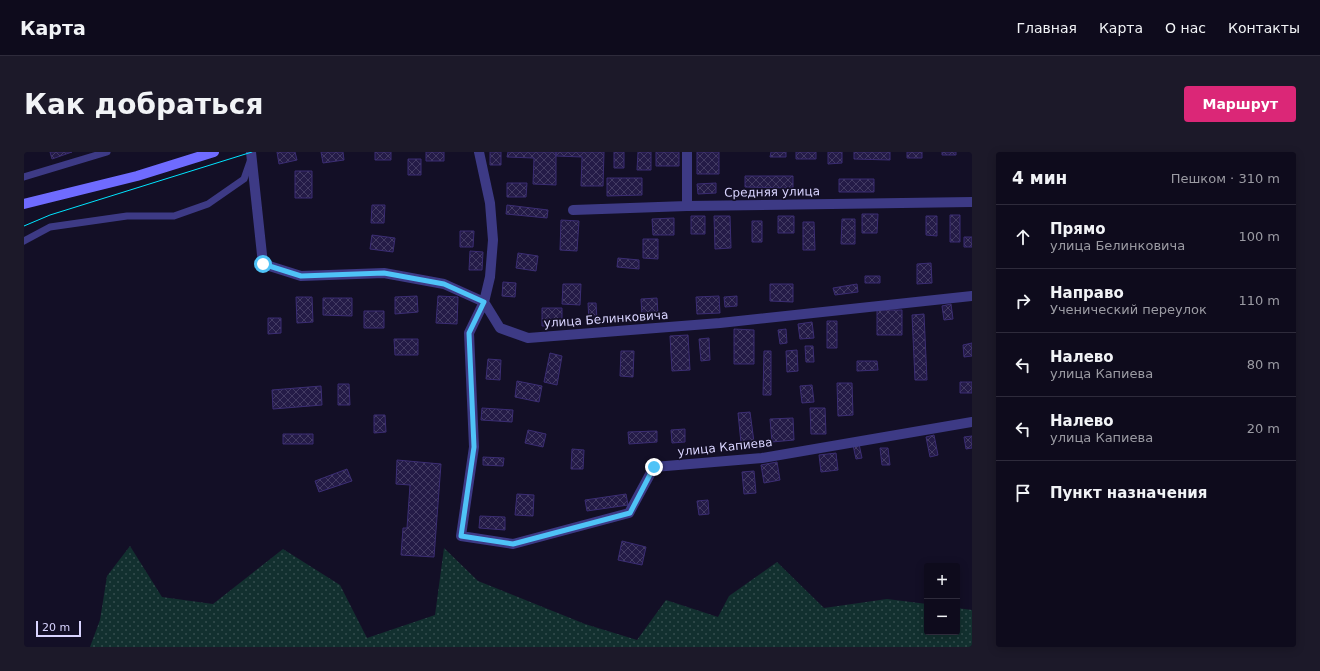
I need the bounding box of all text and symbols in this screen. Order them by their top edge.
text: Карта [20,17,86,39]
text: Главная [1016,20,1077,36]
text: Карта [1099,20,1143,36]
text: О нас [1165,20,1206,36]
text: Контакты [1228,20,1300,36]
button: Маршрут [1184,86,1296,122]
text: Как добраться [24,88,263,121]
text: 4 мин [1012,168,1067,188]
text: Пешком · 310 m [1171,171,1280,186]
street label: Средняя улица [724,184,820,200]
text: Прямо [1050,220,1106,238]
icon: ahead [1012,226,1034,248]
text: 100 m [1238,229,1280,244]
text: улица Белинковича [1050,238,1185,253]
route start [254,255,272,273]
text: Направо [1050,284,1124,302]
icon: right [1012,290,1034,312]
text: 110 m [1238,293,1280,308]
text: Ученический переулок [1050,302,1207,317]
street label: улица Белинковича [543,308,669,330]
text: Налево [1050,348,1114,366]
icon: left [1012,354,1034,376]
text: 80 m [1247,357,1280,372]
text: улица Капиева [1050,366,1153,381]
text: Налево [1050,412,1114,430]
icon: left [1012,418,1034,440]
text: 20 m [1247,421,1280,436]
text: улица Капиева [1050,430,1153,445]
street label: улица Капиева [677,435,773,459]
route end [645,458,663,476]
icon: arrive [1012,482,1034,504]
text: Пункт назначения [1050,484,1207,502]
map controls [924,563,960,635]
button: + [924,563,960,599]
button: − [924,599,960,635]
scale bar [36,619,81,638]
text: 20 m [42,621,70,634]

